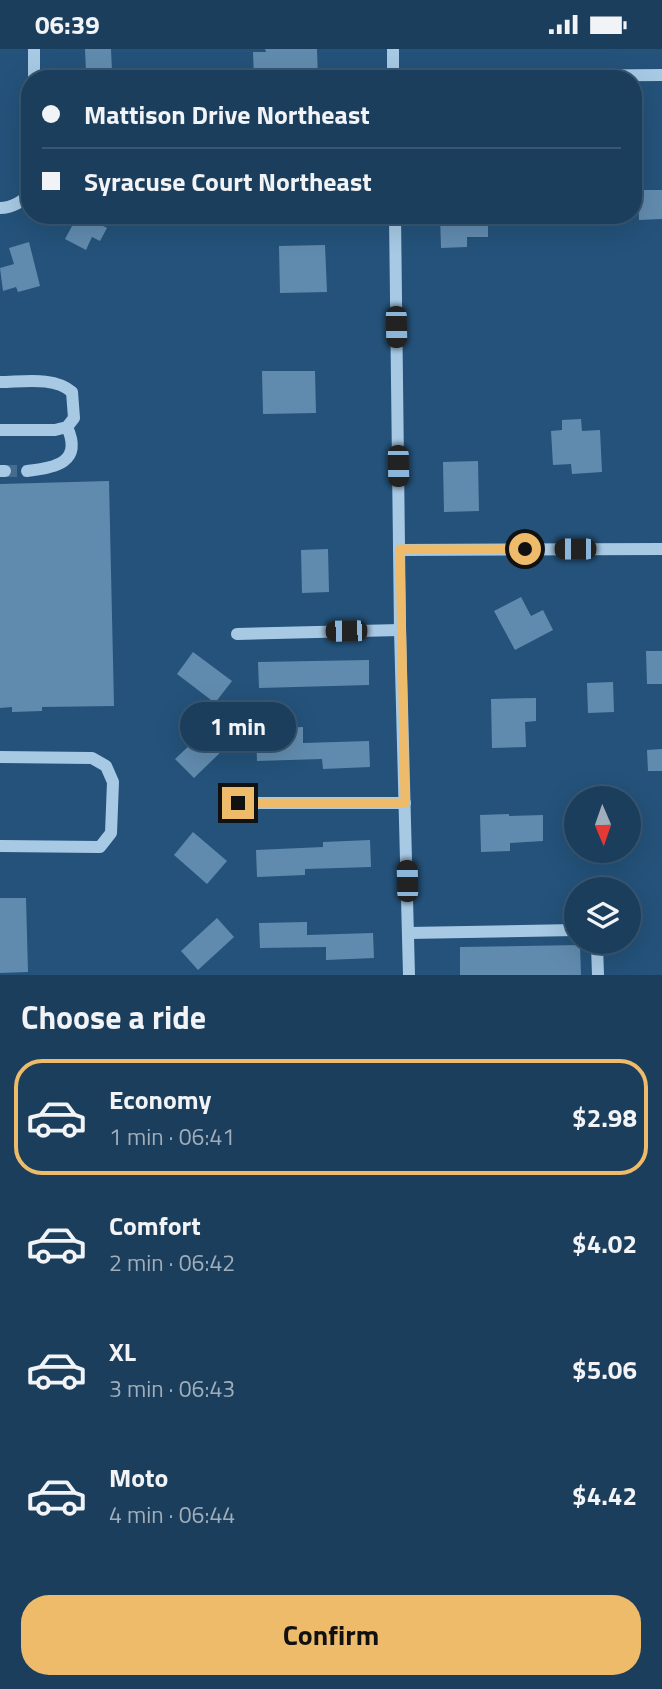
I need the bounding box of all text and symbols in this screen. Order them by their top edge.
text: 06:39 [35,5,100,44]
text: Mattison Drive Northeast [84,95,370,134]
text: Syracuse Court Northeast [84,162,372,201]
car [386,306,407,348]
car [388,445,409,487]
route start [509,533,541,565]
car [555,539,597,560]
car [325,620,368,642]
callout: 1 min [180,701,296,751]
text: 1 min [210,709,266,744]
north arrow [564,786,640,863]
map controls [564,786,641,954]
route end [222,787,254,819]
car [397,860,418,902]
button: layers [564,877,641,954]
text: Choose a ride [21,993,206,1041]
text: Economy [109,1080,211,1119]
icon: car [25,1086,88,1149]
text: $2.98 [572,1098,637,1137]
text: 1 min · 06:41 [109,1119,235,1154]
text: Comfort [109,1206,201,1245]
icon: car [25,1212,88,1275]
text: $4.02 [572,1224,637,1263]
text: 2 min · 06:42 [109,1245,235,1280]
text: XL [109,1332,136,1371]
icon: car [25,1338,88,1401]
text: $5.06 [572,1350,637,1389]
text: 3 min · 06:43 [109,1371,235,1406]
text: Moto [109,1458,168,1497]
icon: car [25,1464,88,1527]
text: $4.42 [572,1476,637,1515]
text: 4 min · 06:44 [109,1497,235,1532]
button: Confirm [21,1595,641,1675]

